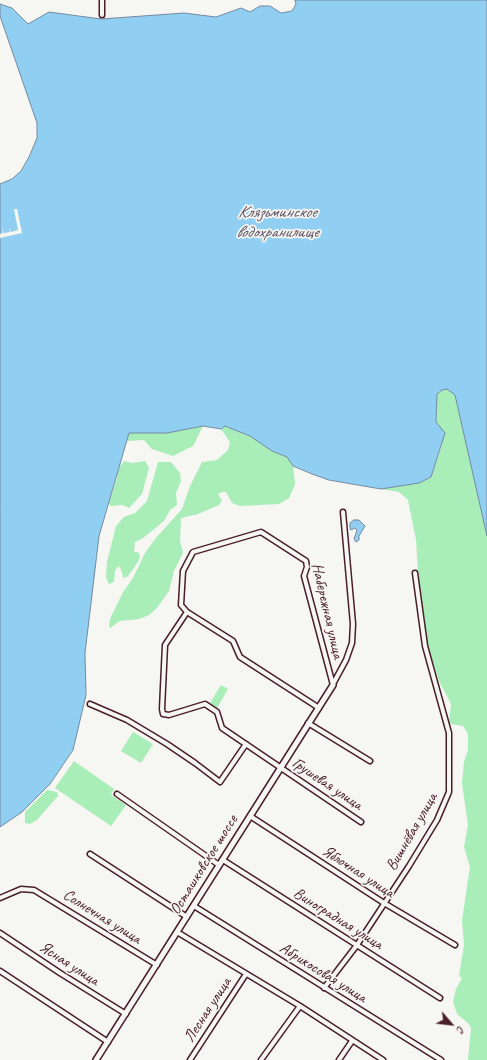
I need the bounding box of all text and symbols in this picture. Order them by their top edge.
water label: Клязьминское водохранилище [236,203,318,243]
street label: Набережная улица [307,561,347,661]
street label: Грушевая улица [288,753,366,815]
street label: Вишнёвая улица [382,790,442,874]
street label: Осташковское шоссе [166,812,242,918]
street label: Яблочная улица [318,842,398,902]
street label: Виноградная улица [290,884,386,954]
street label: Солнечная улица [59,885,145,949]
street label: Ясная улица [35,938,103,990]
street label: Абрикосовая улица [276,939,370,1007]
street label: Лесная улица [180,974,236,1046]
north arrow [431,1004,471,1044]
text: С [454,1024,469,1035]

